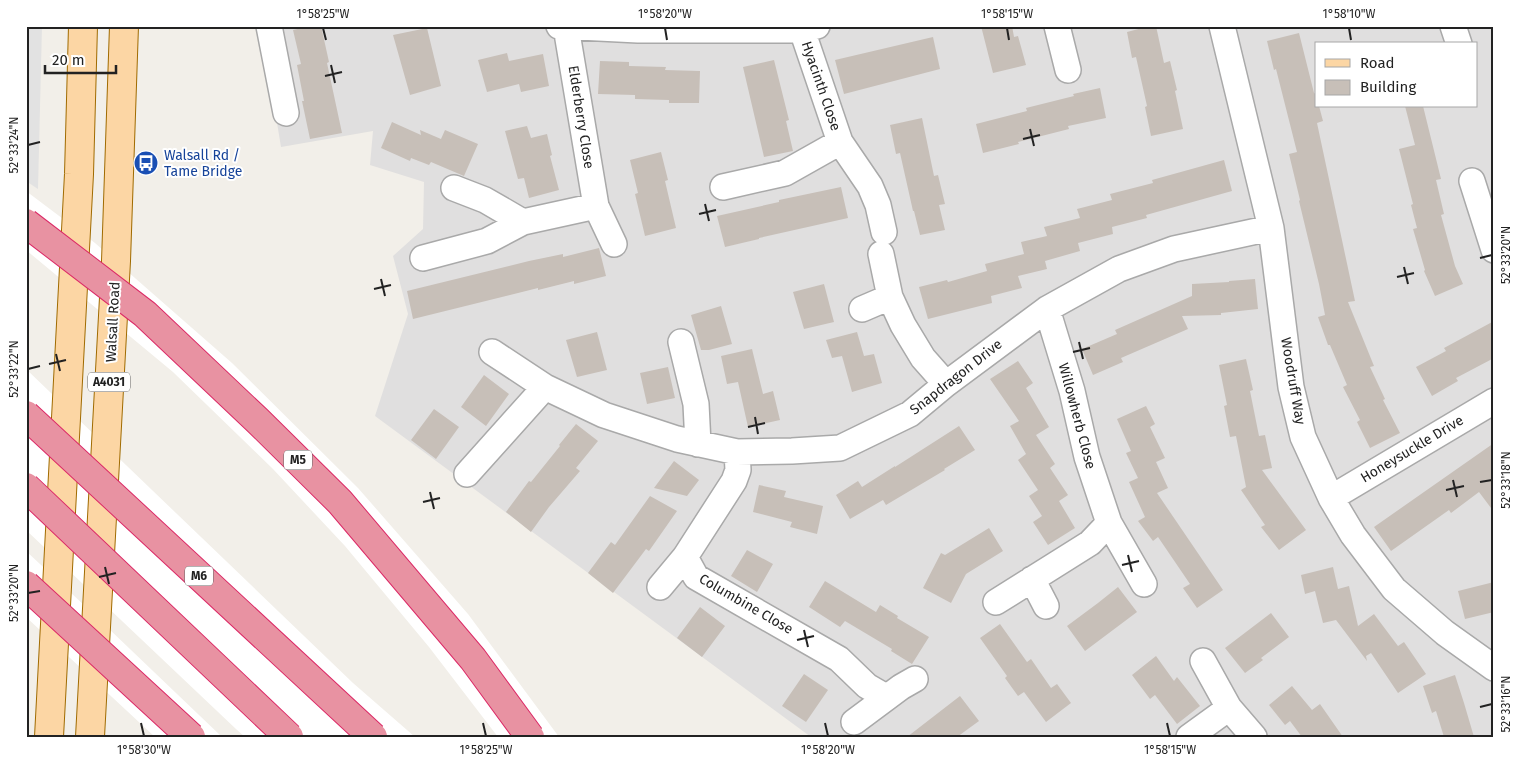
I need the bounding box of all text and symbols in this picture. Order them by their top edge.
text: 1°58'25"W [297,7,350,21]
text: 1°58'20"W [638,7,692,21]
text: 1°58'15"W [981,7,1033,21]
text: 1°58'10"W [1322,7,1376,21]
street label: Hyacinth Close [798,39,844,133]
scale bar [45,42,116,74]
legend [1315,42,1478,108]
text: 20 m [52,51,85,69]
text: Road [1360,54,1395,72]
street label: Elderberry Close [564,64,598,170]
text: Building [1360,78,1416,96]
text: 52°33'24"N [7,116,21,174]
place label: Walsall Rd / Tame Bridge [164,147,242,180]
bus stop icon: Walsall Rd / Tame Bridge [133,150,159,176]
text: 52°33'20"N [1499,226,1513,284]
street label: Walsall Road [102,281,124,363]
street label: Snapdragon Drive [906,336,1006,418]
street label: Woodruff Way [1277,336,1309,426]
text: 52°33'22"N [7,340,21,398]
street label: Willowherb Close [1055,361,1099,471]
road number: A4031 [88,372,130,392]
street label: Honeysuckle Drive [1357,412,1467,486]
road number: M5 [284,450,312,470]
text: 52°33'18"N [1499,451,1513,509]
text: 52°33'20"N [7,564,21,622]
road number: M6 [185,566,213,586]
street label: Columbine Close [696,570,796,638]
text: 52°33'16"N [1499,675,1513,733]
text: 1°58'30"W [117,743,171,757]
text: 1°58'25"W [460,743,513,757]
text: 1°58'20"W [801,743,855,757]
text: 1°58'15"W [1144,743,1196,757]

